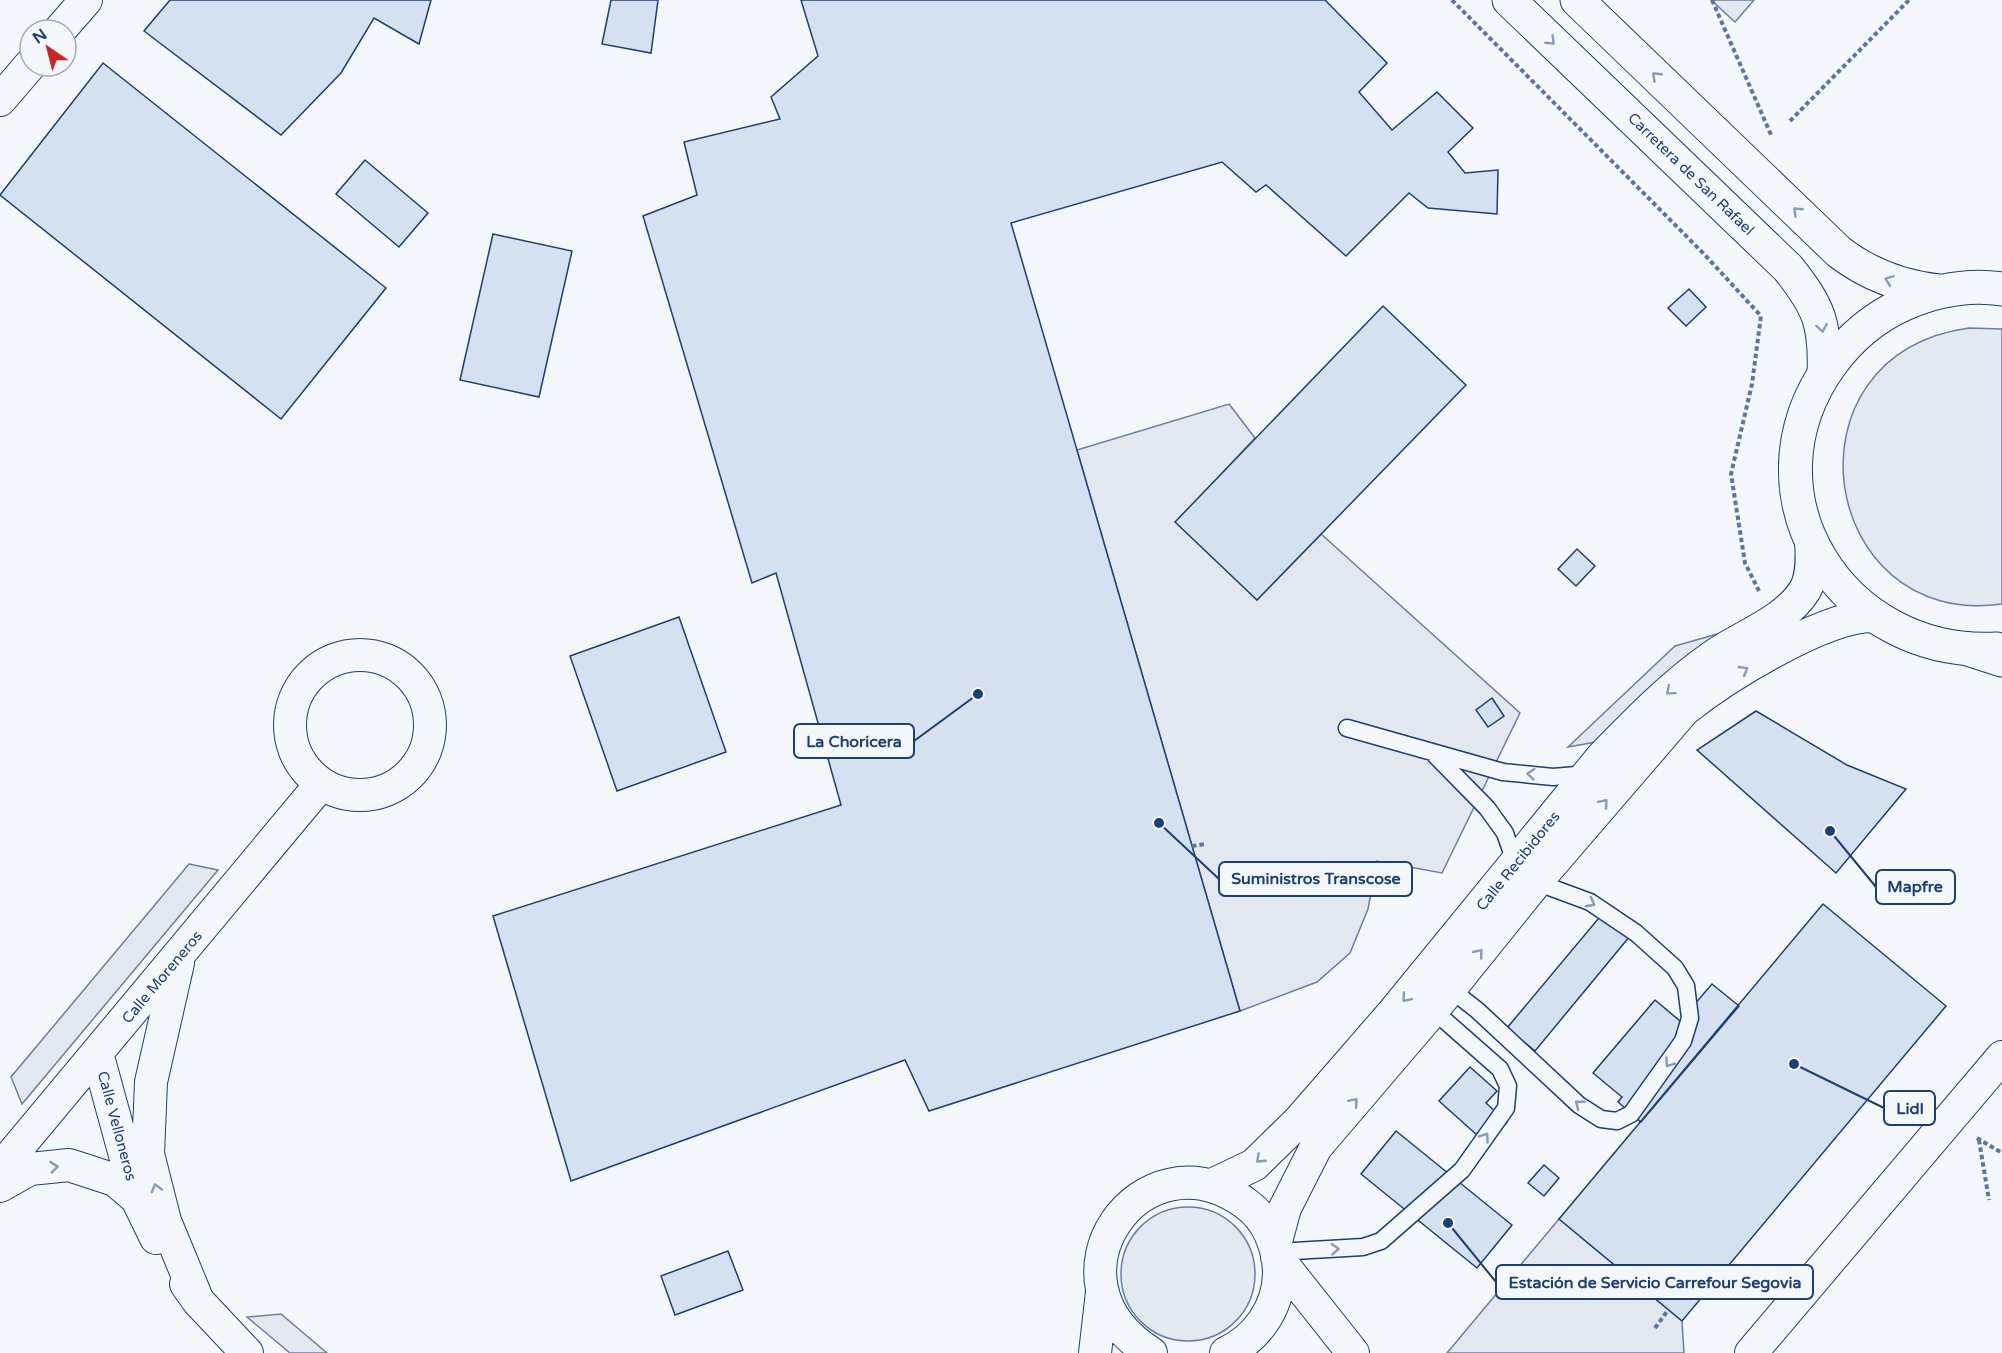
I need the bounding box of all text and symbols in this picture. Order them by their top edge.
north arrow [18,18,78,78]
text: N [29,25,51,48]
one-way arrow [1544,33,1555,44]
one-way arrow [1653,72,1663,83]
street label: Carretera de San Rafael [1624,109,1758,239]
one-way arrow [1793,208,1804,219]
one-way arrow [1884,274,1895,287]
one-way arrow [1815,323,1827,333]
one-way arrow [1738,666,1748,678]
one-way arrow [1665,684,1676,695]
callout: La Choricera [794,724,914,758]
text: La Choricera [806,732,902,752]
one-way arrow [1526,768,1535,781]
one-way arrow [1597,799,1608,810]
street label: Calle Recibidores [1472,808,1564,914]
callout: Suministros Transcose [1219,862,1412,896]
text: Suministros Transcose [1231,869,1401,889]
callout: Mapfre [1876,870,1955,904]
text: Mapfre [1887,877,1943,897]
one-way arrow [1584,896,1595,907]
street label: Calle Moreneros [118,927,206,1027]
one-way arrow [1472,948,1483,959]
one-way arrow [1402,991,1413,1002]
one-way arrow [1665,1057,1676,1068]
street label: Calle Velloneros [94,1069,140,1183]
callout: Lidl [1884,1091,1935,1125]
one-way arrow [1347,1098,1358,1109]
text: Lidl [1896,1099,1924,1119]
one-way arrow [1575,1101,1586,1112]
one-way arrow [1478,1132,1489,1143]
one-way arrow [1256,1152,1267,1163]
one-way arrow [49,1161,58,1174]
one-way arrow [151,1183,164,1193]
one-way arrow [1331,1242,1340,1255]
callout: Estación de Servicio Carrefour Segovia [1496,1265,1813,1299]
text: Estación de Servicio Carrefour Segovia [1509,1273,1801,1293]

